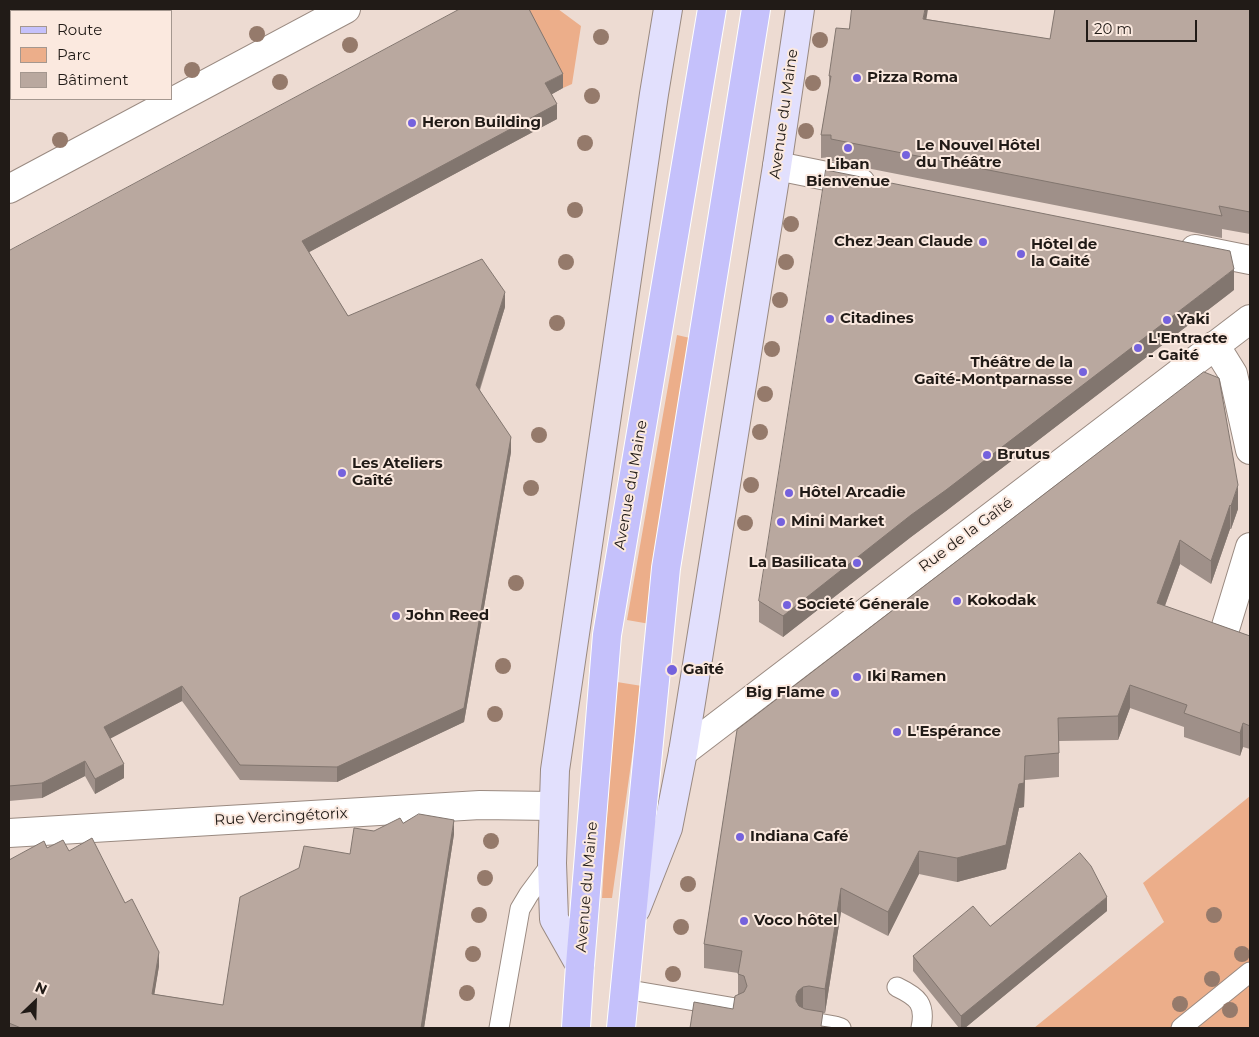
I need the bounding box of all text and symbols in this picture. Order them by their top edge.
legend [10,10,172,100]
scale bar [1089,10,1200,42]
text: 20 m [1094,19,1132,38]
text: Route [57,20,102,39]
text: Parc [57,45,91,64]
street label: Avenue du Maine [766,48,802,180]
place label: Pizza Roma [867,69,958,87]
text: Bâtiment [57,70,129,89]
marker: Pizza Roma [851,72,863,84]
place label: Heron Building [422,114,541,132]
marker: Heron Building [406,117,418,129]
place label: Le Nouvel Hôtel du Théâtre [916,137,1040,172]
marker: Liban Bienvenue [842,142,854,154]
marker: Le Nouvel Hôtel du Théâtre [900,149,912,161]
place label: Liban Bienvenue [806,156,890,191]
place label: Chez Jean Claude [834,233,973,251]
marker: Chez Jean Claude [977,236,989,248]
place label: Hôtel de la Gaité [1031,236,1097,271]
marker: Hôtel de la Gaité [1015,248,1027,260]
place label: Citadines [840,310,914,328]
place label: Yaki [1177,311,1210,329]
marker: Citadines [824,313,836,325]
marker: Yaki [1161,314,1173,326]
place label: L'Entracte - Gaité [1148,330,1227,365]
marker: L'Entracte - Gaité [1132,342,1144,354]
place label: Théâtre de la Gaîté-Montparnasse [914,354,1073,389]
marker: Théâtre de la Gaîté-Montparnasse [1077,366,1089,378]
street label: Avenue du Maine [611,419,651,551]
place label: Brutus [997,446,1050,464]
marker: Brutus [981,449,993,461]
place label: Les Ateliers Gaîté [352,455,443,490]
marker: Les Ateliers Gaîté [336,467,348,479]
place label: Hôtel Arcadie [799,484,906,502]
marker: Hôtel Arcadie [783,487,795,499]
street label: Rue de la Gaîté [915,494,1017,576]
place label: Mini Market [791,513,884,531]
marker: Mini Market [775,516,787,528]
place label: La Basilicata [749,554,847,572]
marker: La Basilicata [851,557,863,569]
place label: Kokodak [967,592,1036,610]
marker: Kokodak [951,595,963,607]
place label: Societé Génerale [797,596,929,614]
marker: Societé Génerale [781,599,793,611]
place label: John Reed [406,607,489,625]
marker: John Reed [390,610,402,622]
place label: Gaîté [683,661,724,679]
marker: Gaîté [665,663,679,677]
place label: Iki Ramen [867,668,946,686]
marker: Iki Ramen [851,671,863,683]
place label: Big Flame [746,684,825,702]
marker: Big Flame [829,687,841,699]
place label: L'Espérance [907,723,1001,741]
marker: L'Espérance [891,726,903,738]
street label: Rue Vercingétorix [214,805,348,829]
street label: Avenue du Maine [572,821,602,953]
place label: Indiana Café [750,828,849,846]
marker: Indiana Café [734,831,746,843]
place label: Voco hôtel [754,912,838,930]
marker: Voco hôtel [738,915,750,927]
north arrow [10,977,60,1027]
text: N [32,978,50,999]

